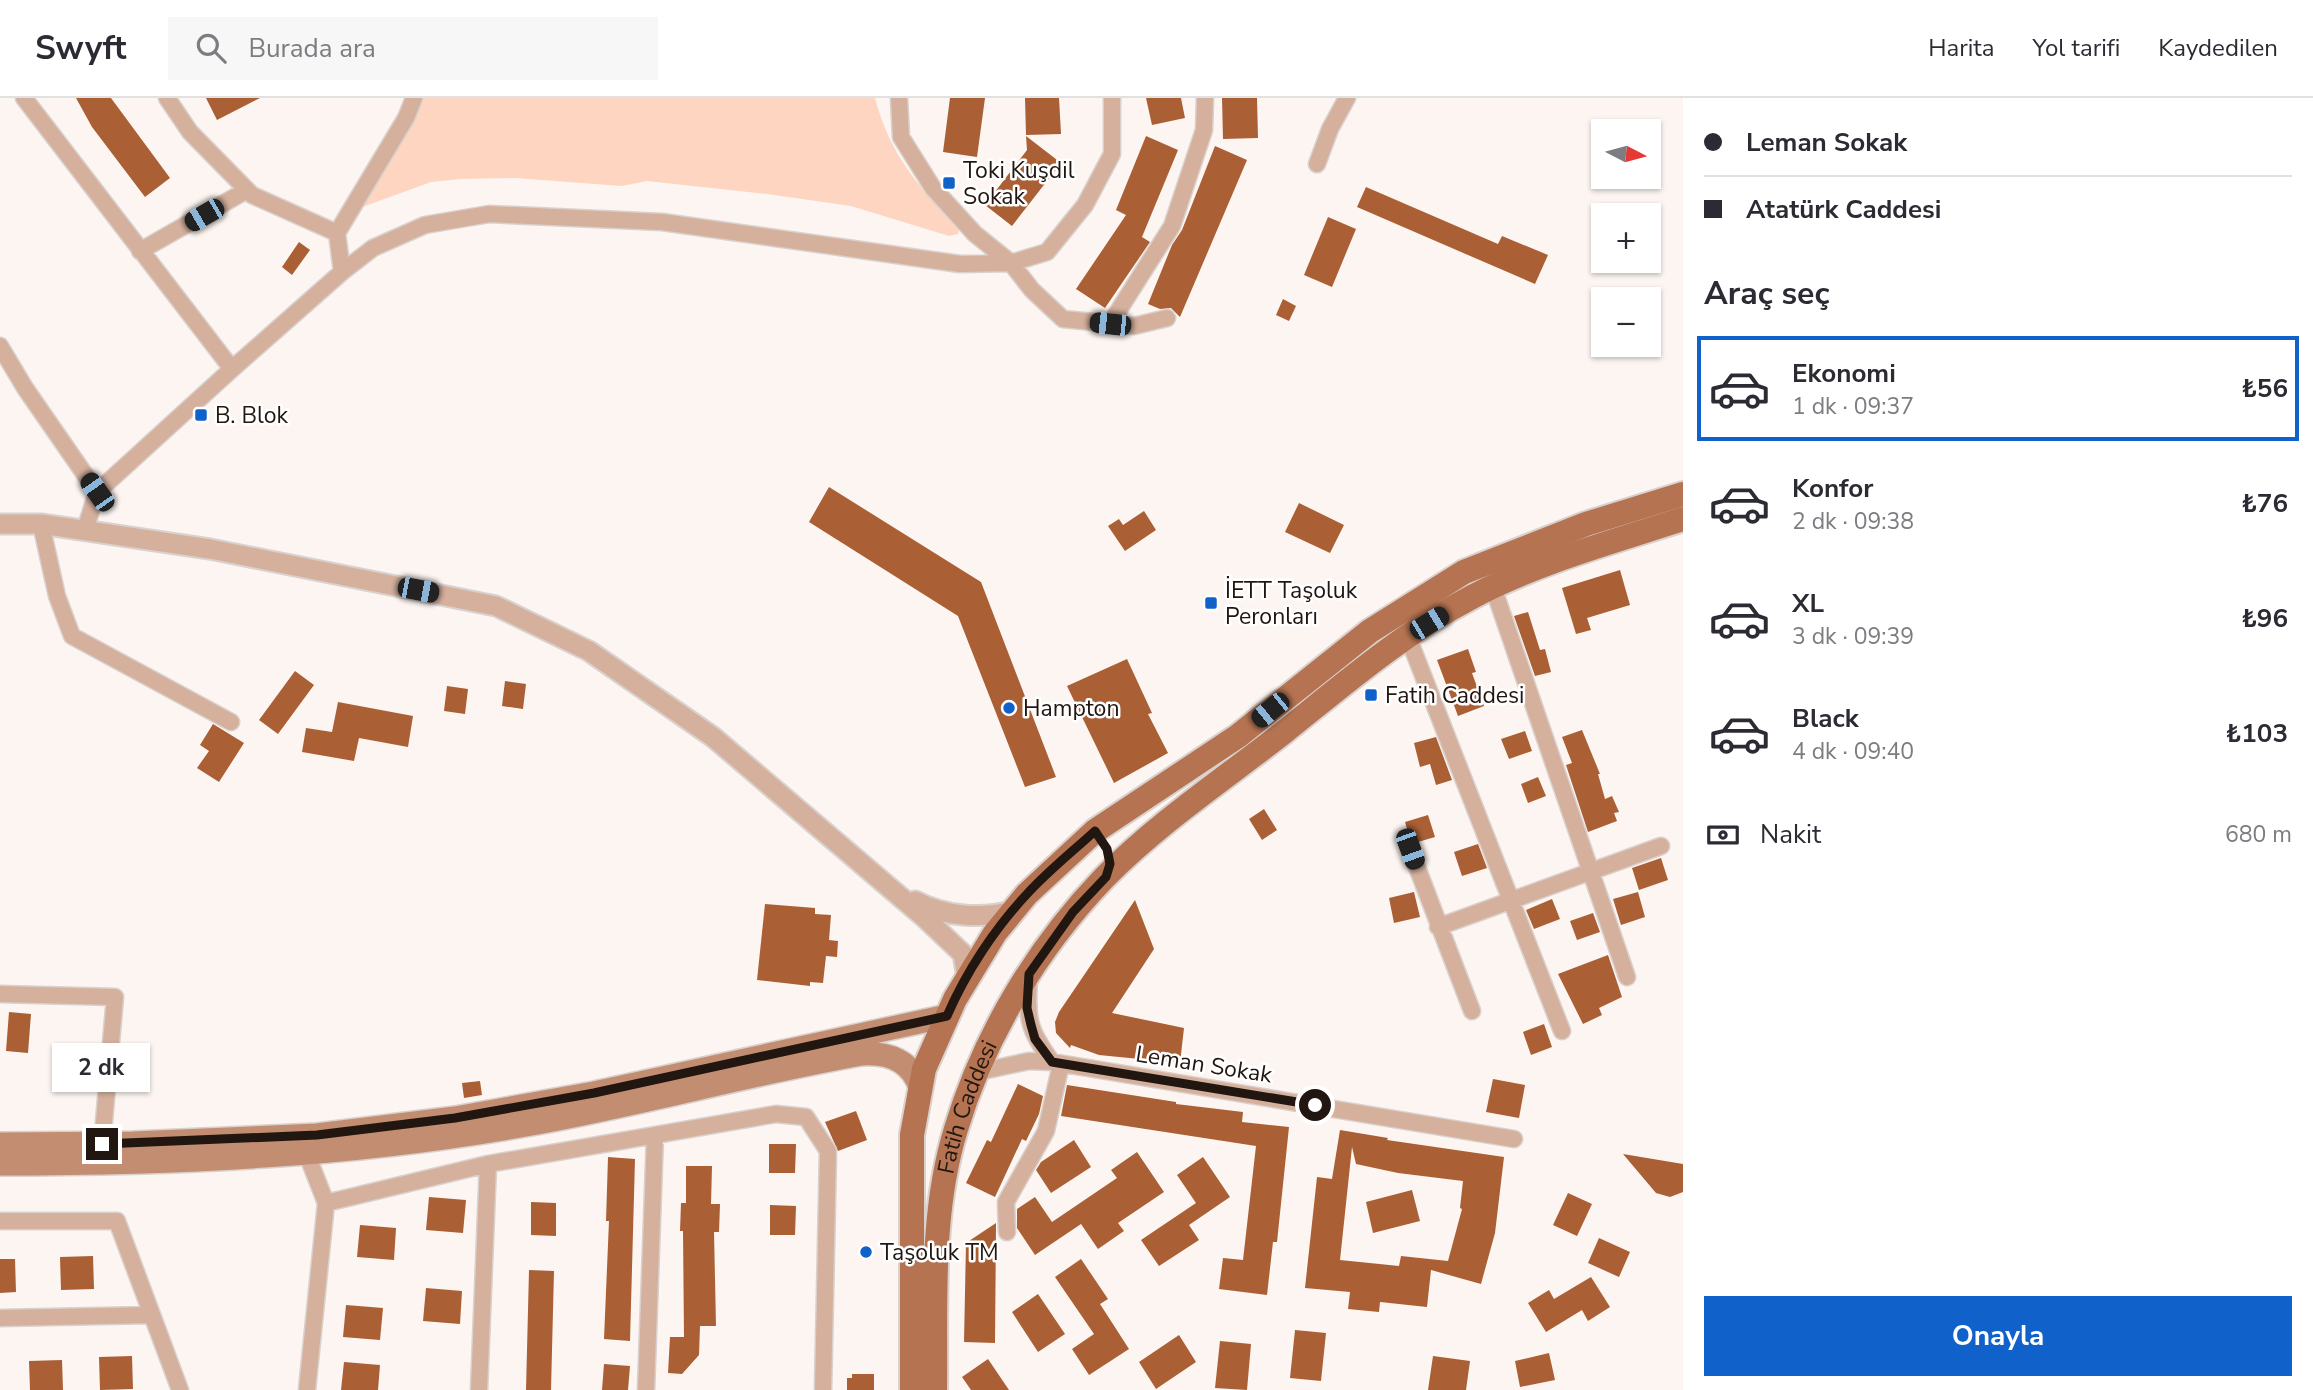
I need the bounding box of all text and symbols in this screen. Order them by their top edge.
search box [168,17,658,80]
text: Swyft [35,26,126,71]
icon: search [192,29,230,67]
text: Burada ara [248,31,376,66]
text: Harita [1928,32,1994,64]
text: Yol tarifi [2032,32,2120,64]
text: Kaydedilen [2158,32,2278,64]
north arrow [1591,119,1661,189]
map controls [1591,119,1661,357]
text: Leman Sokak [1746,125,1907,160]
place label: Toki Kuşdil Sokak [963,155,1075,212]
marker: Toki Kuşdil Sokak [941,175,957,191]
text: Atatürk Caddesi [1746,192,1941,227]
car [181,195,228,235]
button: + [1591,203,1661,273]
text: Araç seç [1704,272,1830,315]
button: − [1591,287,1661,357]
car [1089,311,1132,337]
text: Ekonomi [1792,356,1896,391]
icon: car [1708,357,1771,420]
text: ₺56 [2241,371,2288,406]
text: 1 dk · 09:37 [1792,391,1914,422]
place label: B. Blok [215,400,289,431]
marker: B. Blok [193,407,209,423]
car [77,469,118,515]
text: Konfor [1792,471,1873,506]
icon: car [1708,472,1771,535]
text: ₺76 [2241,486,2288,521]
text: 2 dk · 09:38 [1792,506,1914,537]
place label: İETT Taşoluk Peronları [1225,575,1358,632]
car [396,576,441,604]
text: XL [1792,586,1824,621]
icon: car [1708,587,1771,650]
marker: İETT Taşoluk Peronları [1203,595,1219,611]
text: ₺96 [2241,601,2288,636]
car [1406,603,1453,643]
text: 3 dk · 09:39 [1792,621,1914,652]
place label: Fatih Caddesi [1385,680,1524,711]
marker: Fatih Caddesi [1363,687,1379,703]
car [1248,689,1293,731]
place label: Hampton [1023,693,1119,724]
marker: Hampton [1001,700,1017,716]
text: Black [1792,701,1859,736]
icon: car [1708,702,1771,765]
text: ₺103 [2226,716,2288,751]
text: 4 dk · 09:40 [1792,736,1914,767]
icon: cash [1704,816,1742,854]
text: Nakit [1760,817,1821,852]
text: 680 m [2225,819,2292,850]
car [1393,826,1428,872]
street label: Fatih Caddesi [930,1035,1005,1176]
street label: Leman Sokak [1134,1038,1275,1091]
callout: 2 dk [53,1042,151,1091]
text: 2 dk [78,1052,124,1083]
route start [1299,1089,1331,1121]
route end [86,1128,118,1160]
place label: Taşoluk TM [880,1237,999,1268]
marker: Taşoluk TM [858,1244,874,1260]
button: Onayla [1704,1296,2292,1376]

